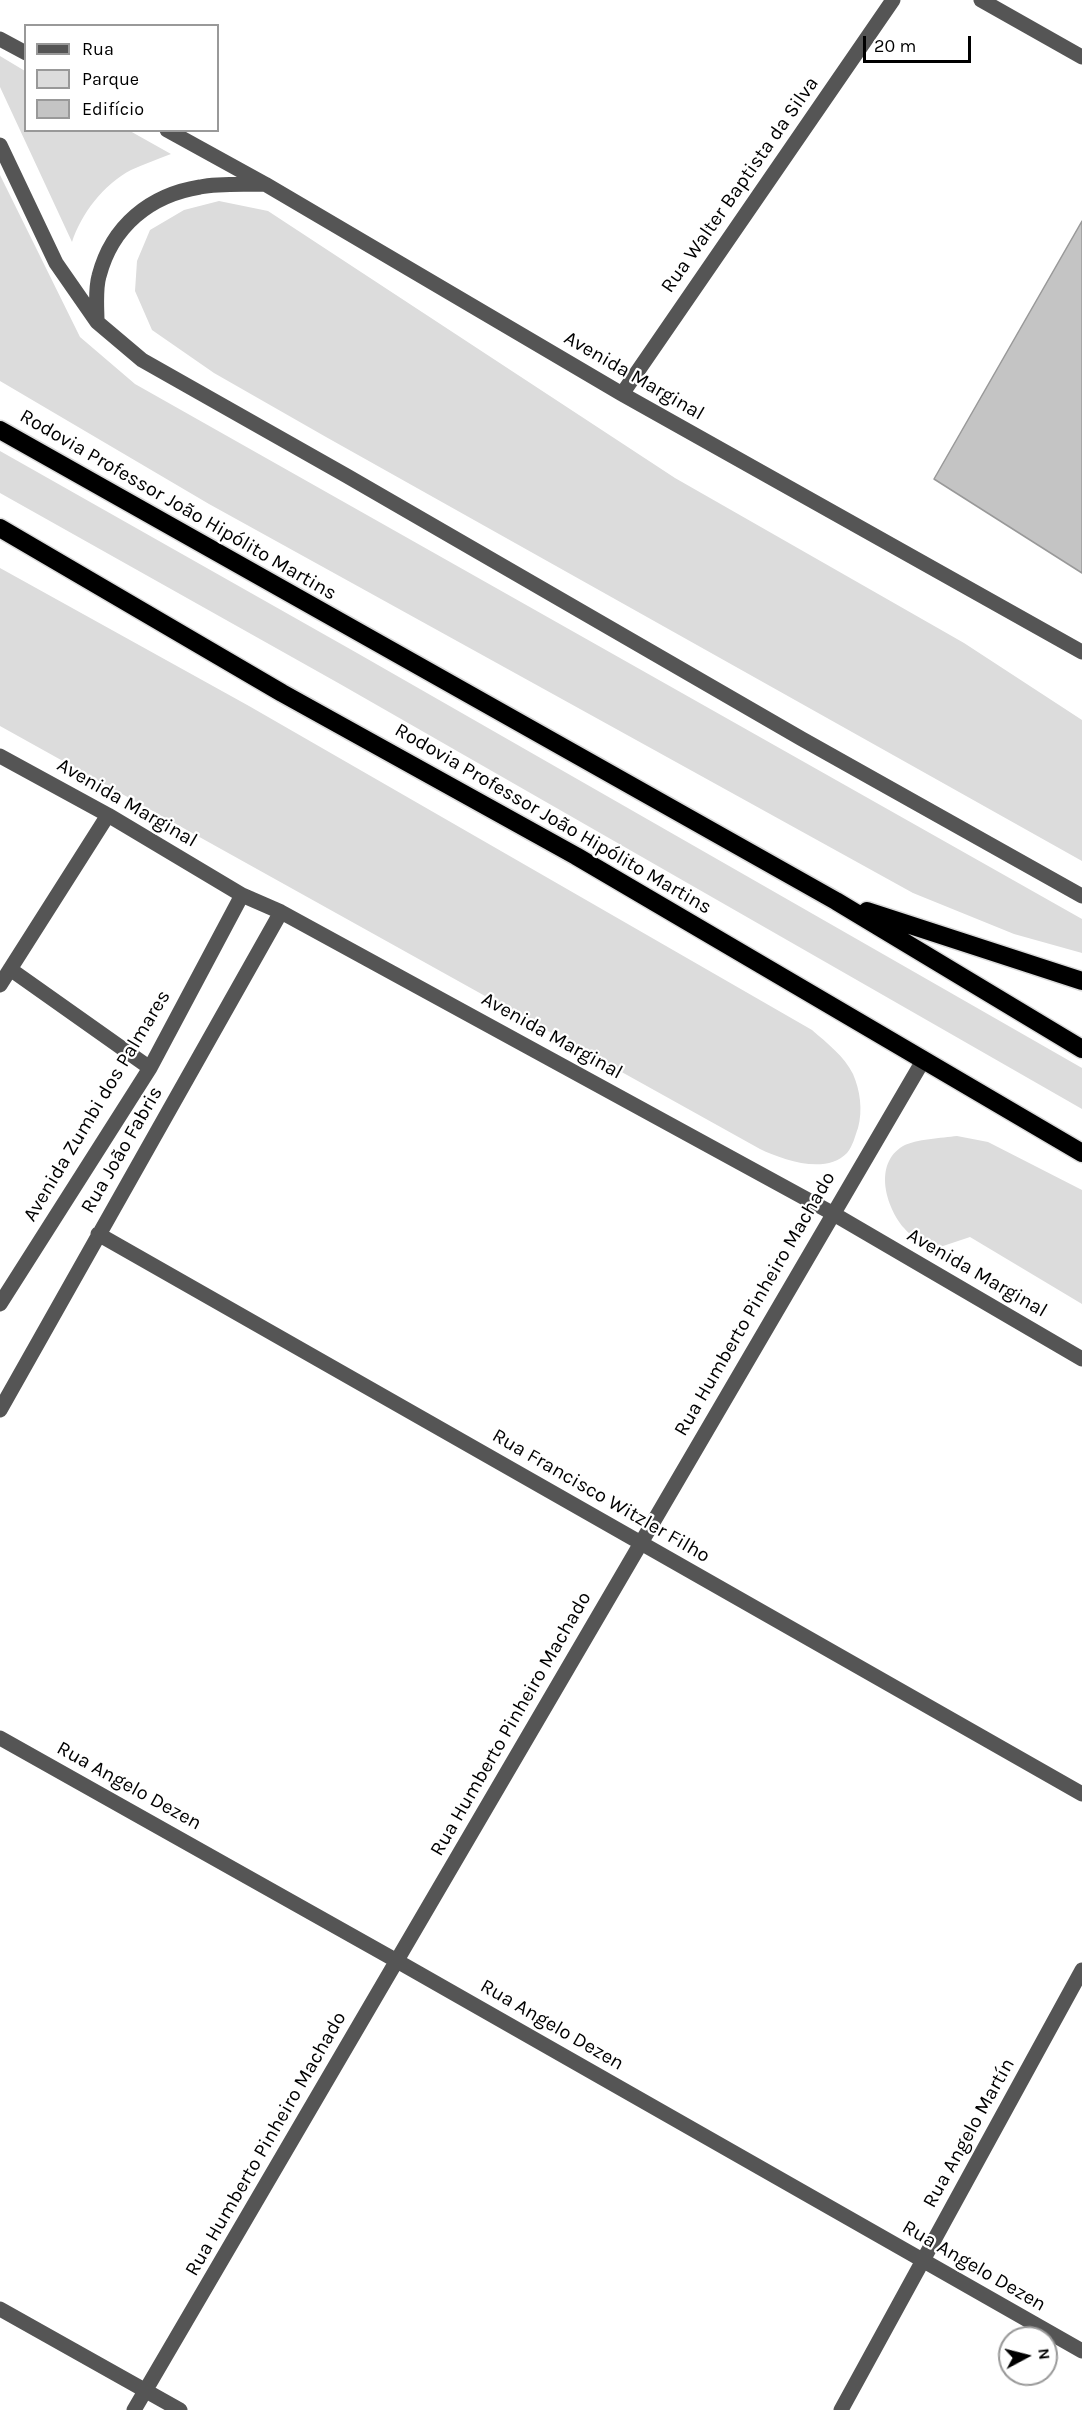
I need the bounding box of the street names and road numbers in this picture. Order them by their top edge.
street label: Rua Walter Baptista da Silva [656,72,824,298]
street label: Avenida Marginal [560,326,708,426]
street label: Rodovia Professor João Hipólito Martins [15,404,341,606]
street label: Rodovia Professor João Hipólito Martins [390,718,716,920]
street label: Avenida Marginal [53,753,201,853]
street label: Avenida Zumbi dos Palmares [18,986,176,1226]
street label: Avenida Marginal [477,987,627,1085]
street label: Rua João Fabris [76,1082,168,1218]
street label: Rua Humberto Pinheiro Machado [669,1168,841,1440]
street label: Avenida Marginal [903,1223,1051,1323]
street label: Rua Francisco Witzler Filho [488,1424,714,1568]
street label: Rua Humberto Pinheiro Machado [425,1588,597,1860]
street label: Rua Angelo Dezen [52,1736,206,1836]
street label: Rua Angelo Dezen [476,1974,628,2076]
street label: Rua Humberto Pinheiro Machado [180,2008,352,2280]
street label: Rua Angelo Martín [918,2054,1020,2212]
street label: Rua Angelo Dezen [898,2215,1050,2317]

